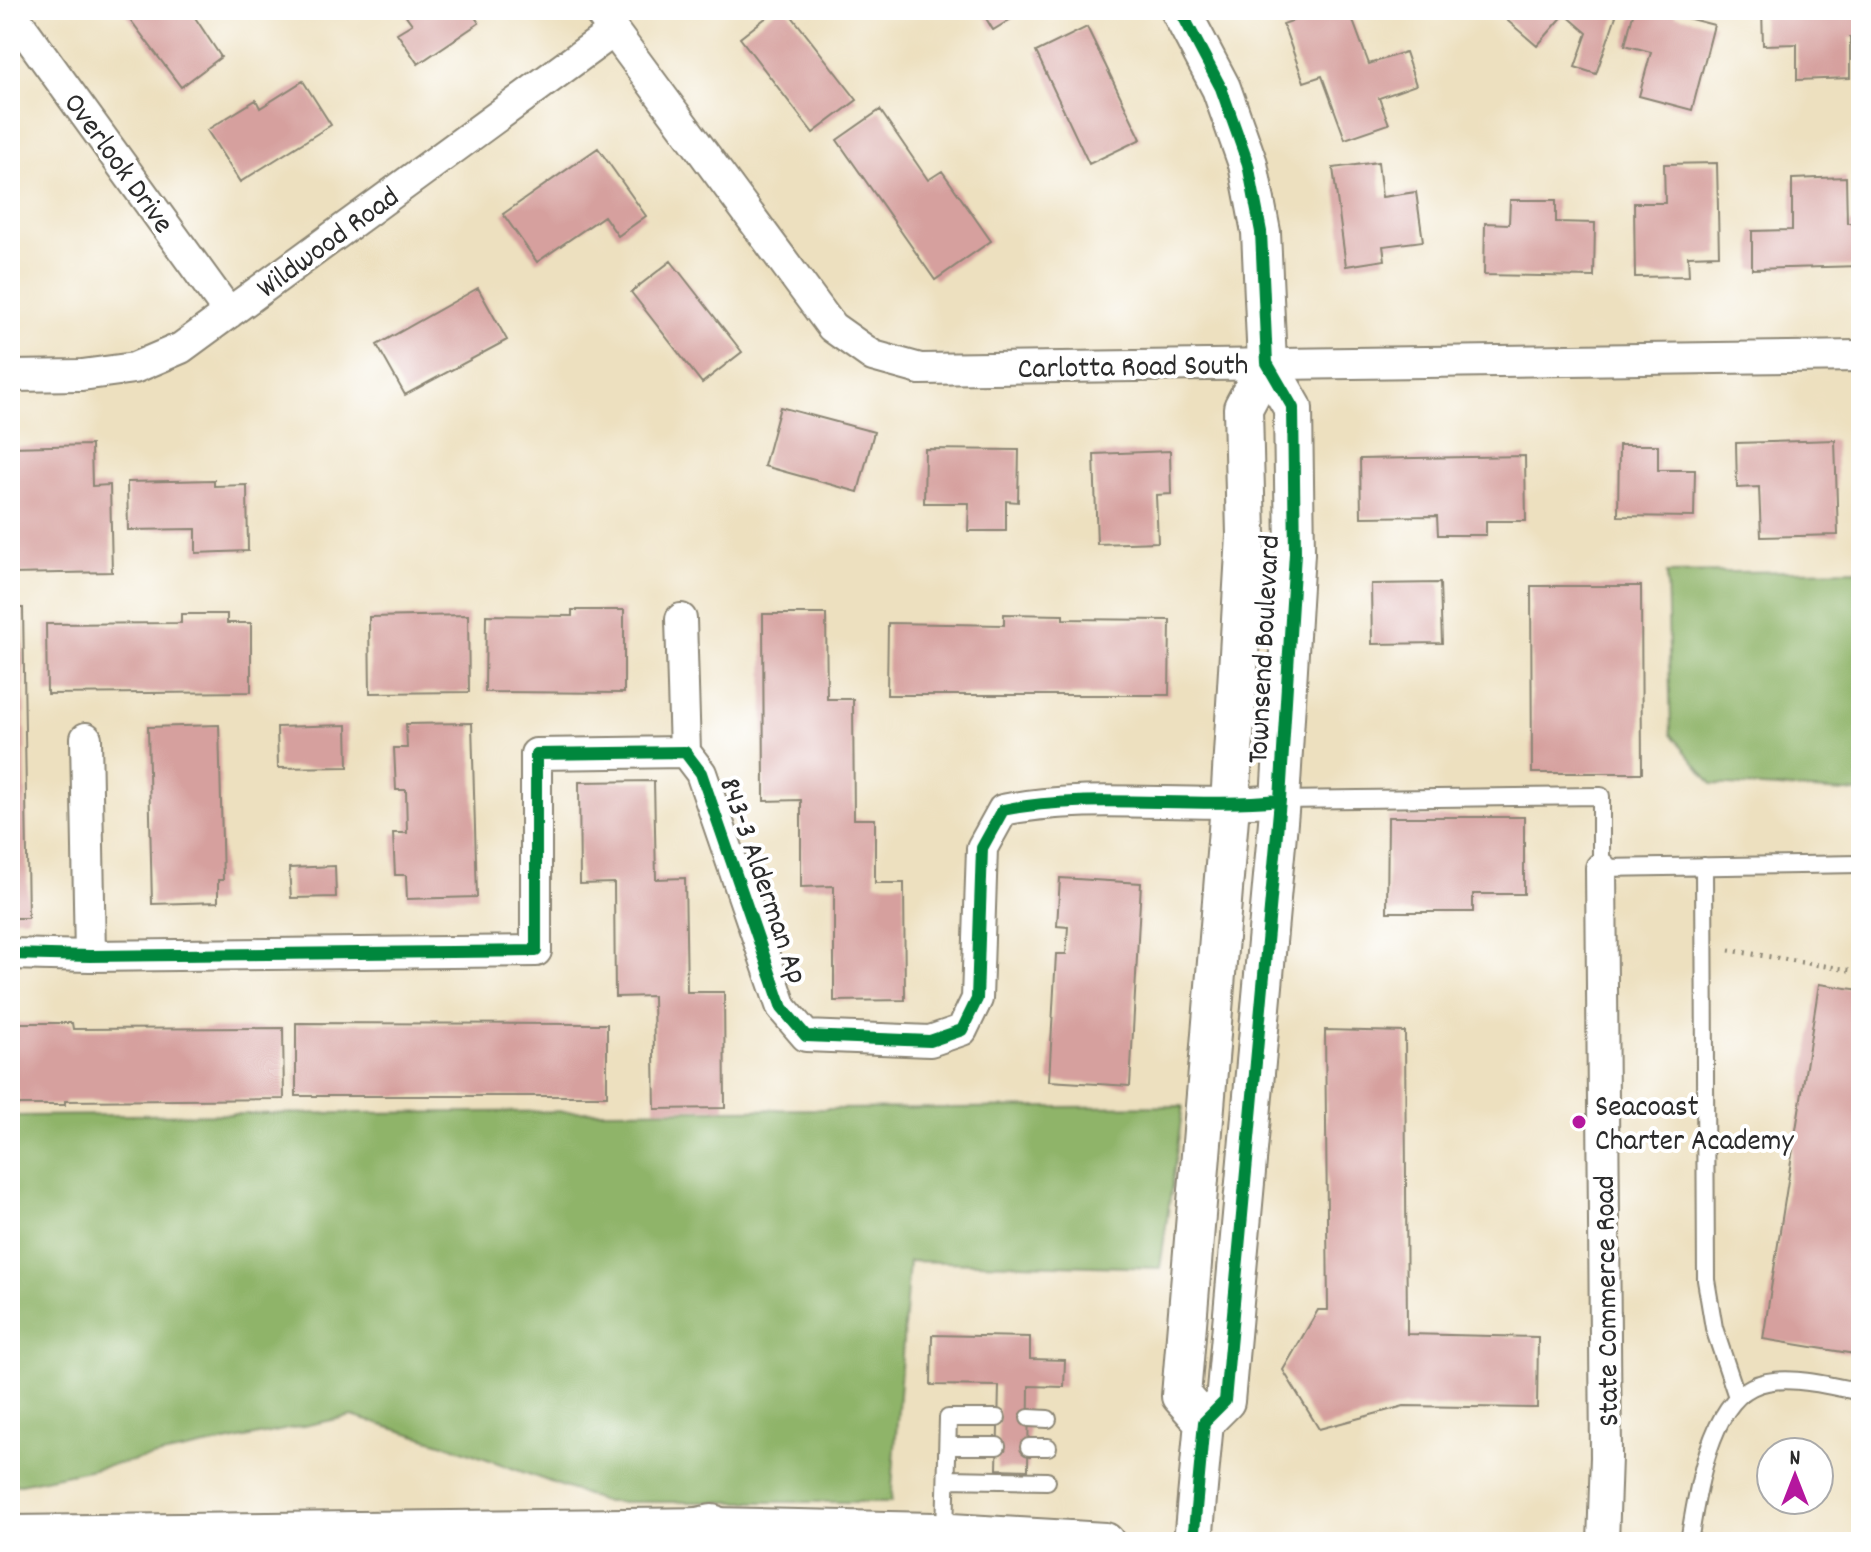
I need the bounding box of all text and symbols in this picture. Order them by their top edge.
street label: Overlook Drive [51,85,182,244]
street label: Wildwood Road [249,178,410,311]
street label: Carlotta Road South [1017,346,1249,393]
street label: Townsend Boulevard [1239,534,1294,765]
street label: 843-3 Alderman Ap [705,772,816,990]
place label: Seacoast Charter Academy [1595,1088,1794,1165]
marker: Seacoast Charter Academy [1570,1113,1588,1131]
street label: State Commerce Road [1586,1175,1633,1427]
north arrow [1755,1436,1835,1516]
text: N [1790,1444,1801,1475]

